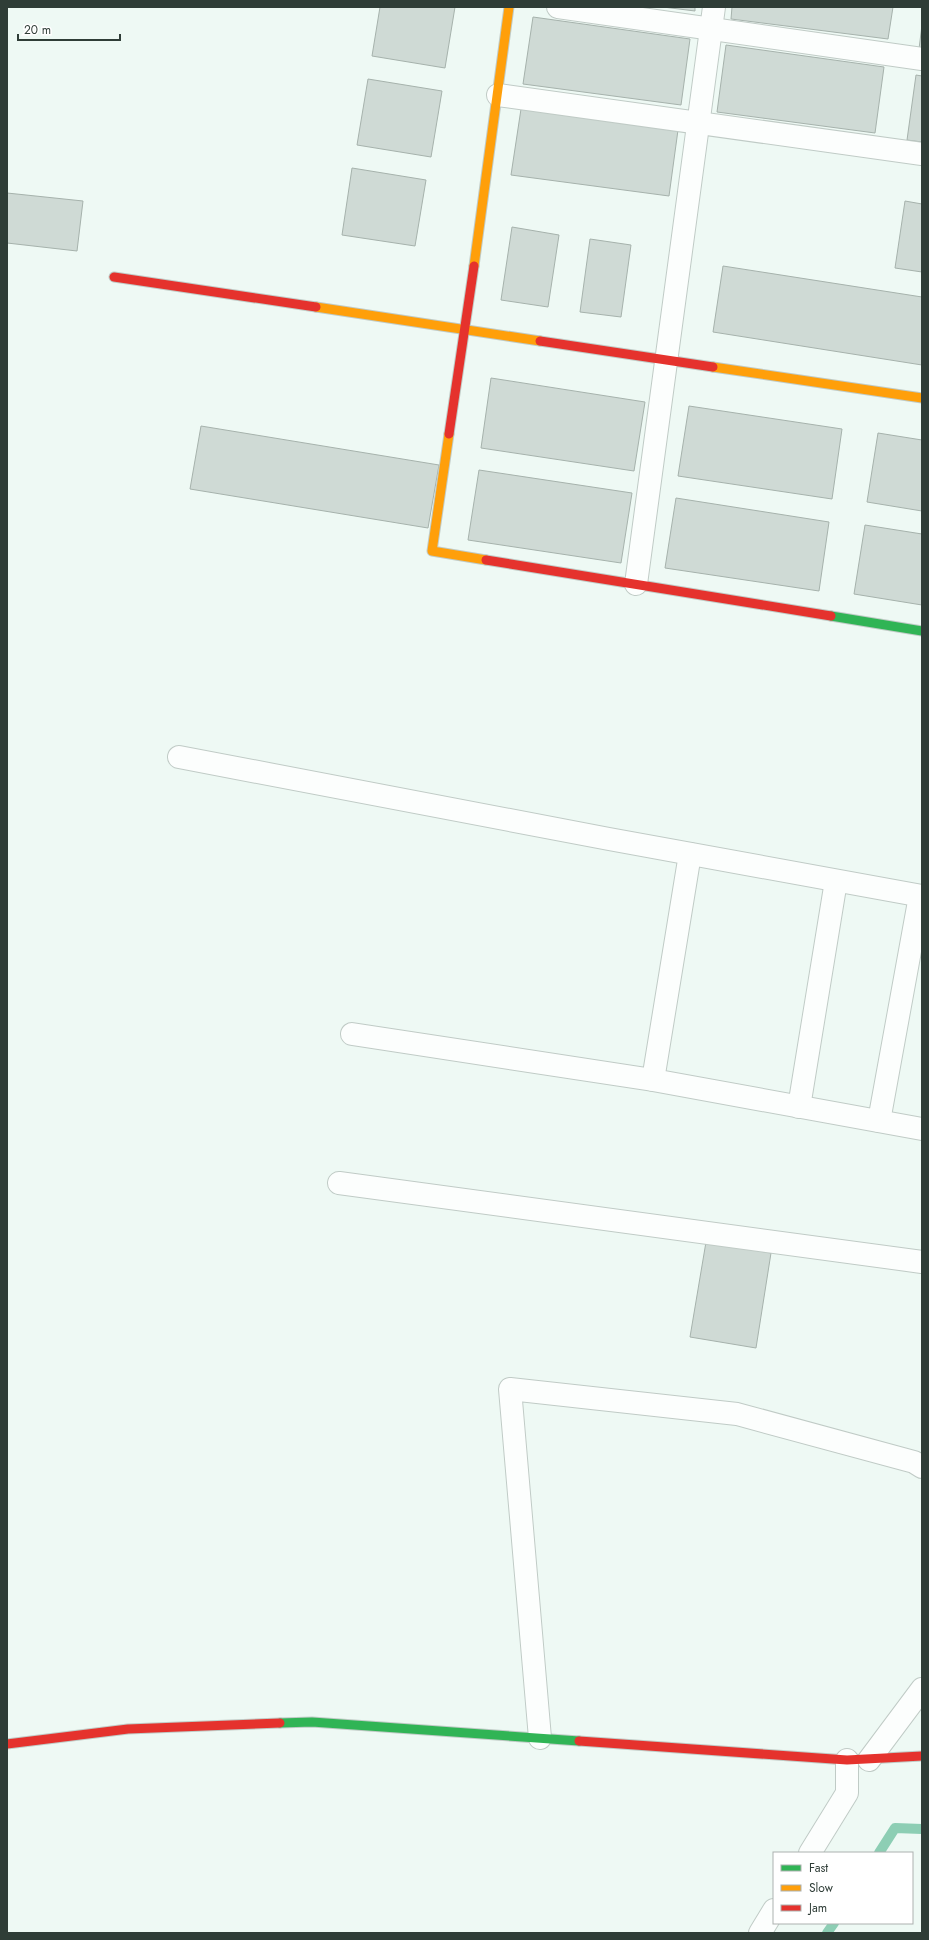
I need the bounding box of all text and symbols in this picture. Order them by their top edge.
scale bar [18,16,120,42]
text: 20 m [24,21,51,39]
legend [773,1852,913,1924]
text: Fast [809,1859,828,1877]
text: Slow [809,1879,834,1897]
text: Jam [807,1899,827,1917]

